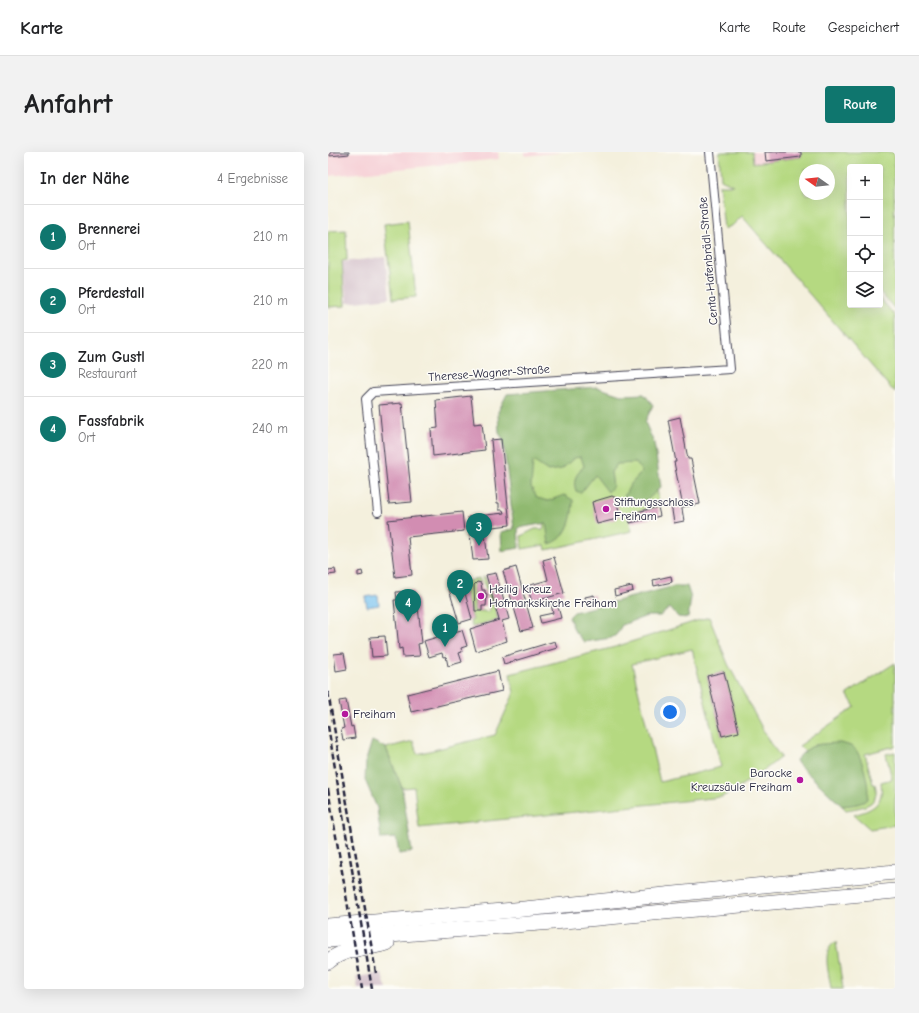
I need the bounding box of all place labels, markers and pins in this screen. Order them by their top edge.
place label: Stiftungsschloss Freiham [614,495,694,523]
marker: Stiftungsschloss Freiham [601,504,611,514]
pin: 3 [466,513,492,546]
pin: 2 [447,570,473,603]
place label: Heilig Kreuz Hofmarkskirche Freiham [489,582,617,610]
pin: 4 [395,589,421,622]
marker: Heilig Kreuz Hofmarkskirche Freiham [476,591,486,601]
pin: 1 [432,614,458,647]
place label: Freiham [353,707,396,721]
marker: Freiham [340,709,350,719]
place label: Barocke Kreuzsäule Freiham [691,766,792,794]
marker: Barocke Kreuzsäule Freiham [795,775,805,785]

